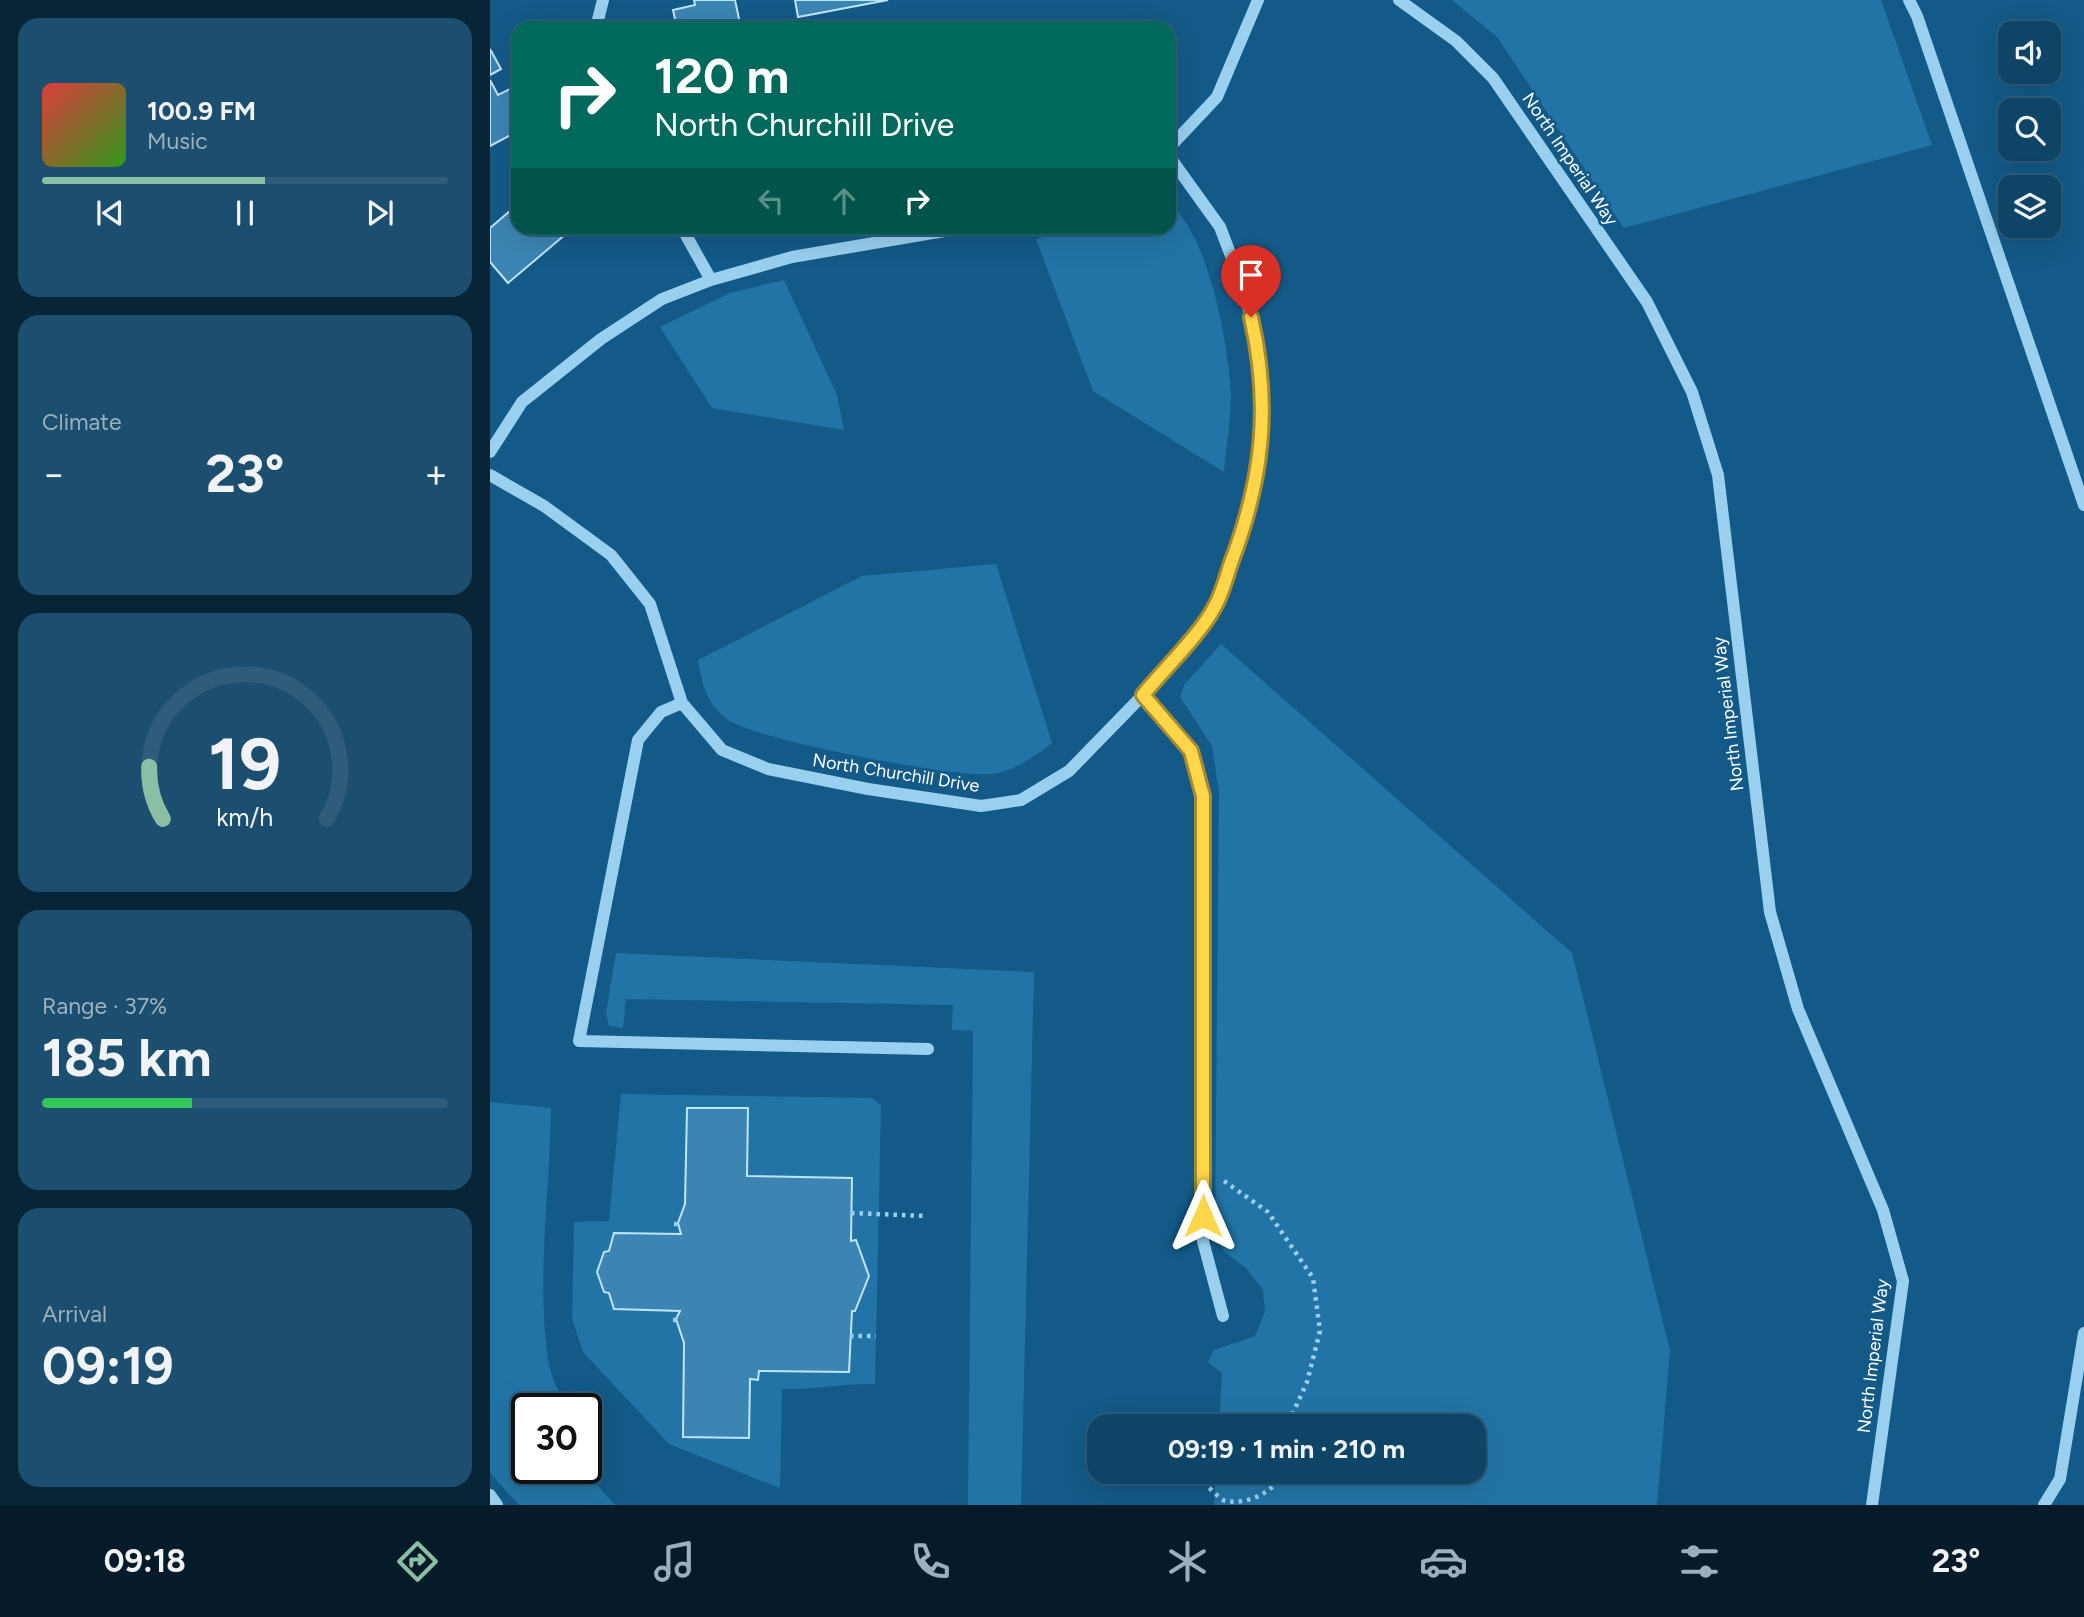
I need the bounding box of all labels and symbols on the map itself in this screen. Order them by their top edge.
street label: North Imperial Way [1517,88,1623,230]
pin [1221,245,1281,317]
street label: North Imperial Way [1708,635,1748,792]
street label: North Churchill Drive [811,749,981,797]
position arrow [1166,1179,1240,1253]
street label: North Imperial Way [1853,1277,1893,1434]
speed limit sign: 30 [511,1393,602,1484]

